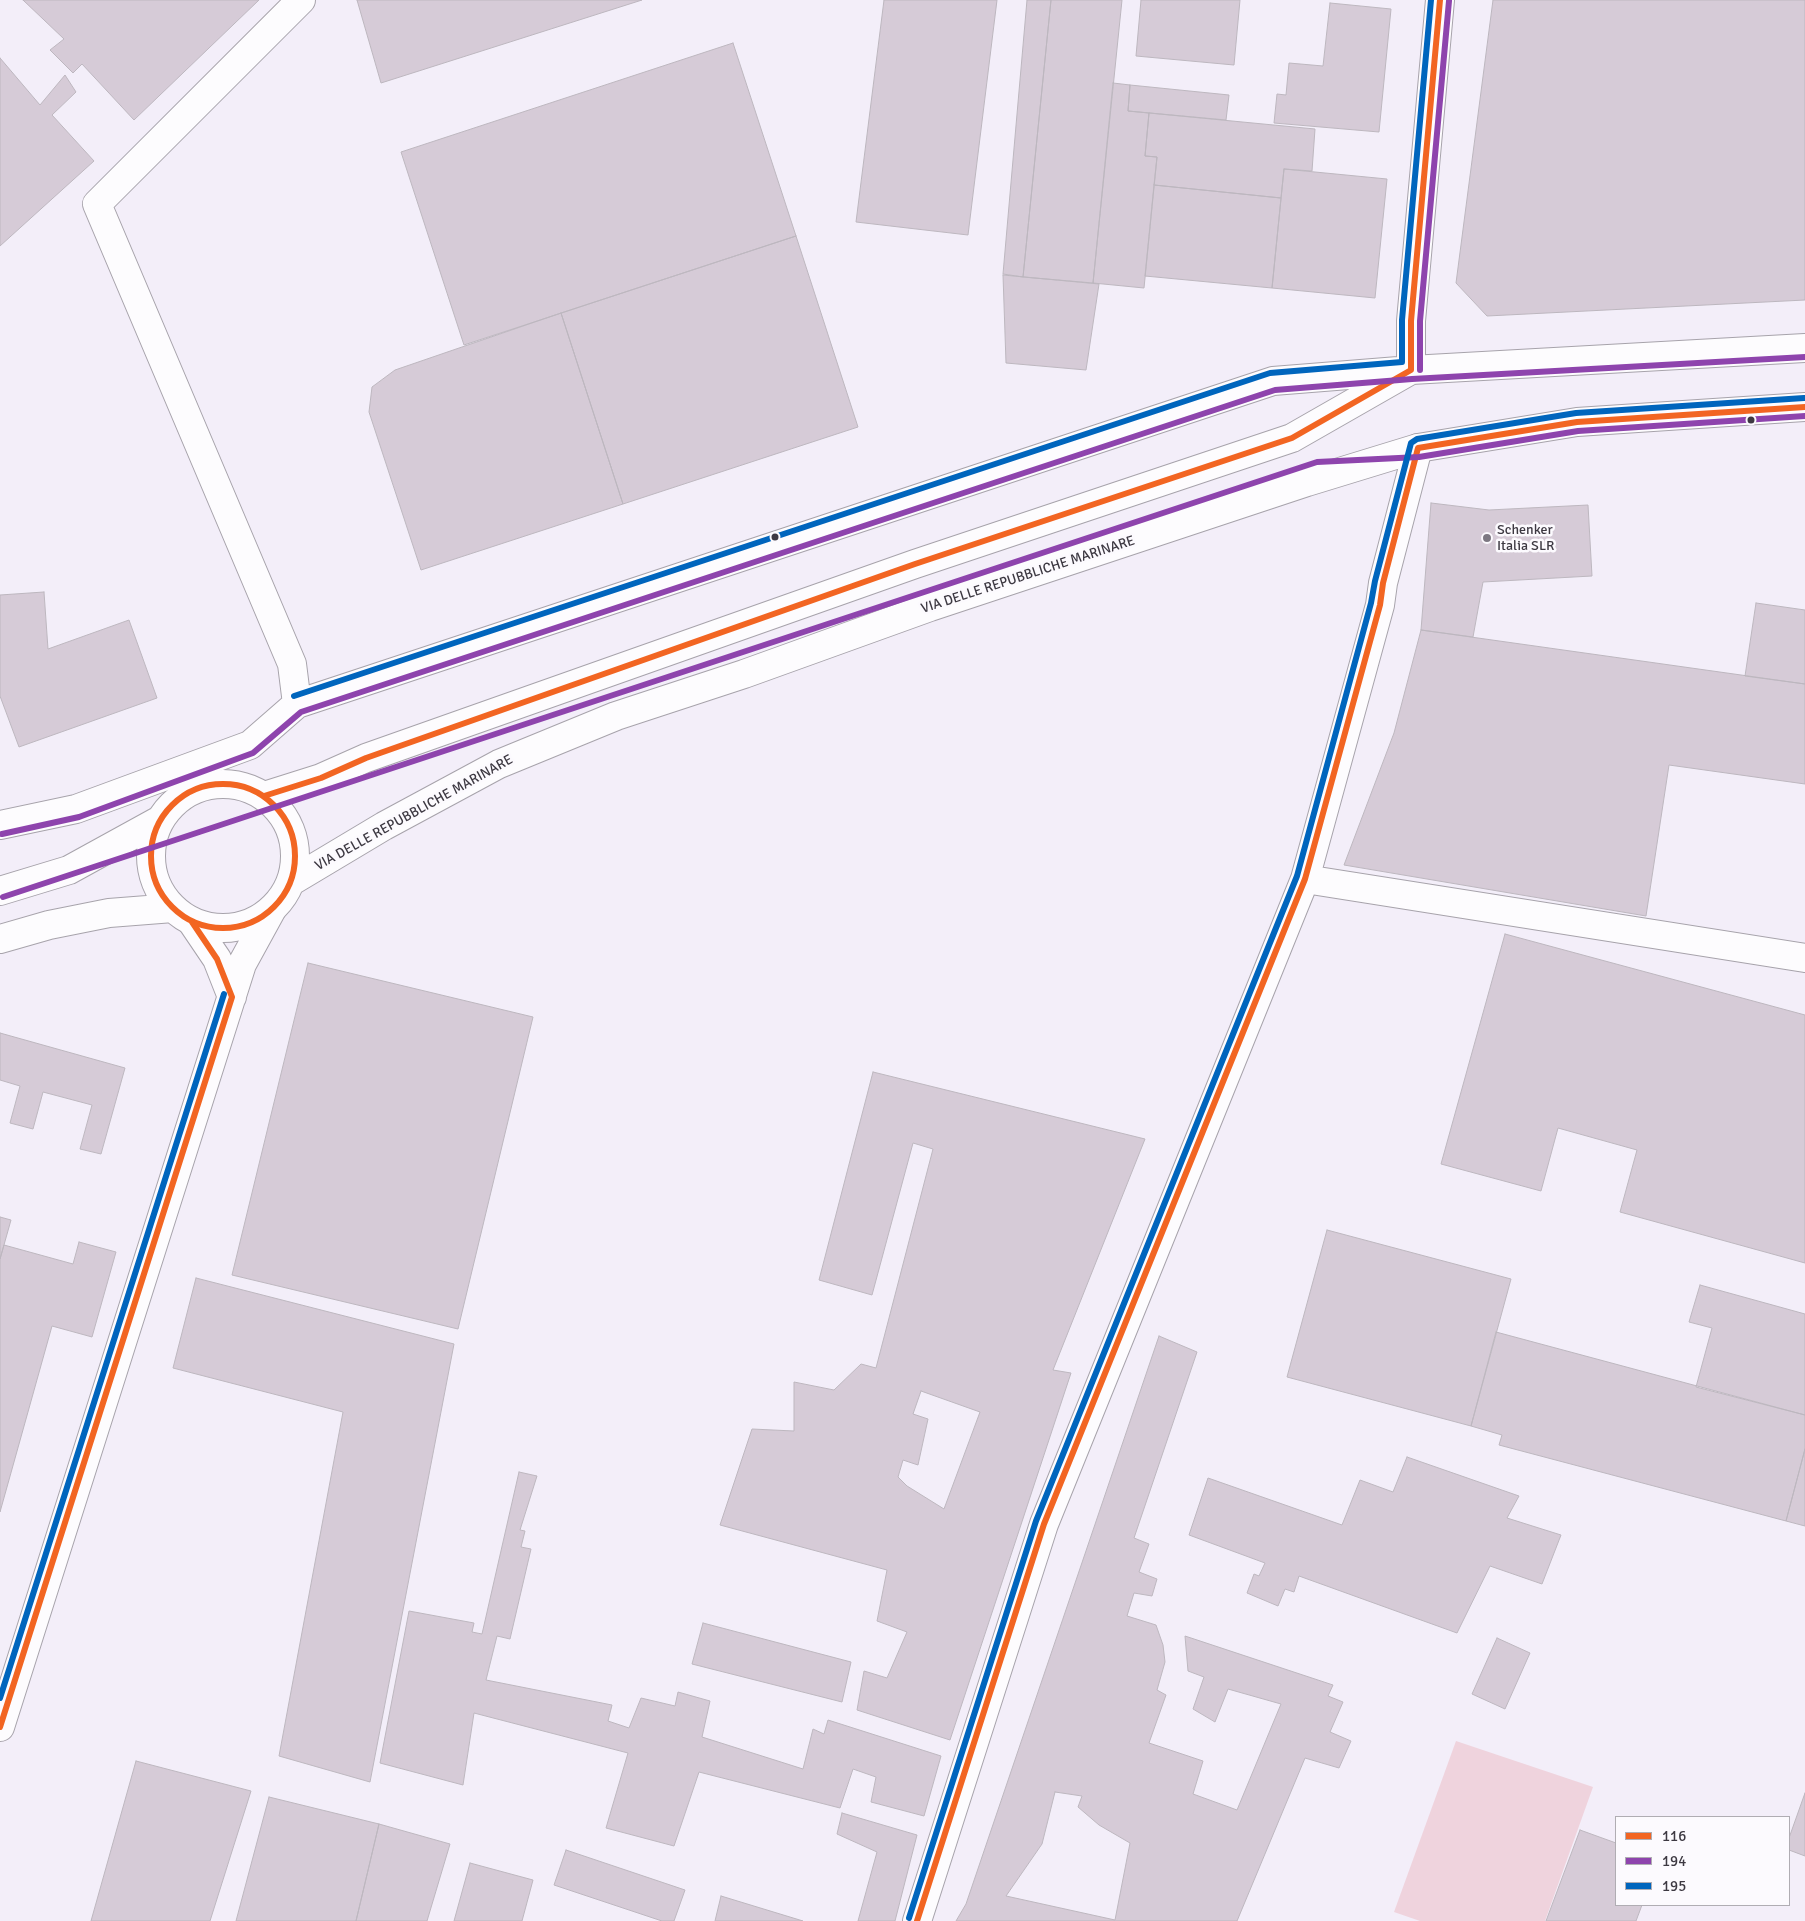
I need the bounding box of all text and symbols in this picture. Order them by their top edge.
unlabelled marker [1746,415,1756,425]
place label: Schenker Italia SLR [1497,522,1554,554]
unlabelled marker [770,532,780,542]
street label: VIA DELLE REPUBBLICHE MARINARE [919,532,1137,618]
marker: Schenker Italia SLR [1481,532,1493,544]
street label: VIA DELLE REPUBBLICHE MARINARE [312,751,516,875]
legend [1615,1816,1790,1906]
text: 116 [1662,1827,1686,1845]
text: 194 [1662,1852,1686,1870]
text: 195 [1662,1877,1686,1895]

